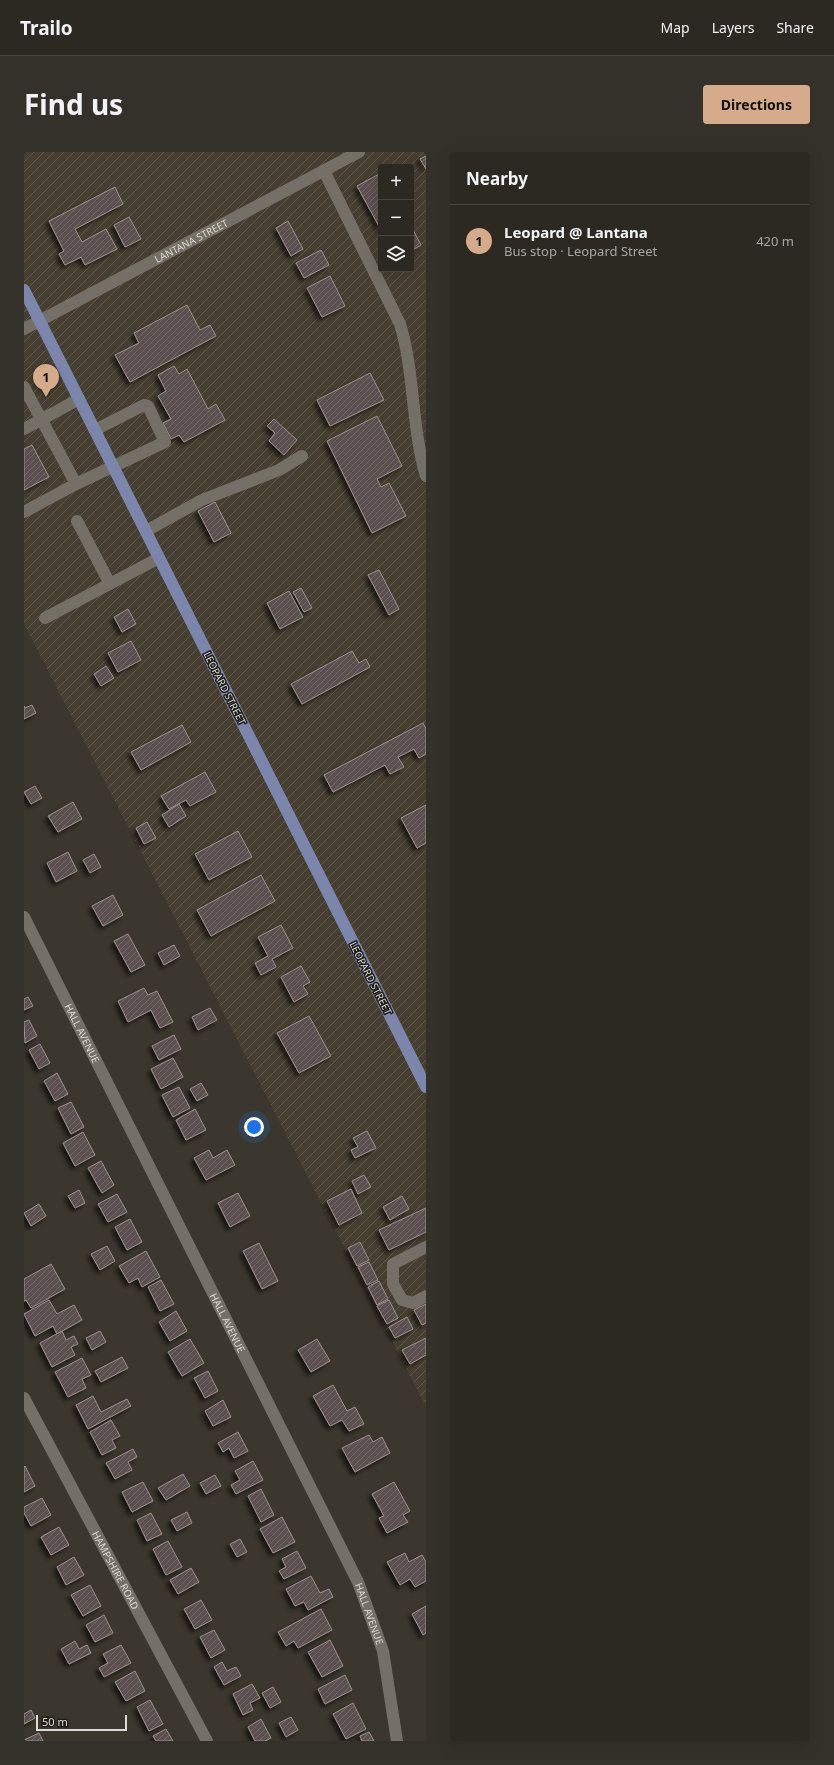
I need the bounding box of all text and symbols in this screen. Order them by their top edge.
text: Trailo [20,15,73,41]
text: Map [661,18,690,37]
text: Layers [712,18,754,37]
text: Share [776,18,814,37]
text: Find us [24,85,123,123]
button: Directions [703,85,810,124]
map controls [378,164,414,272]
button: + [378,164,414,200]
text: Nearby [466,167,528,190]
button: − [378,200,414,236]
street label: LANTANA STREET [152,215,231,266]
text: Leopard @ Lantana [504,222,648,242]
text: 1 [475,232,483,250]
text: 420 m [756,232,794,250]
button: layers [378,236,414,272]
text: Bus stop · Leopard Street [504,242,657,260]
pin: 1 [33,364,59,397]
street label: LEOPARD STREET [200,649,250,727]
street label: LEOPARD STREET [346,939,396,1017]
street label: HALL AVENUE [62,1001,103,1065]
your location [244,1117,264,1137]
street label: HALL AVENUE [207,1291,249,1355]
street label: HAMPSHIRE ROAD [89,1528,142,1612]
street label: HALL AVENUE [352,1581,387,1647]
scale bar [36,1713,127,1732]
text: 50 m [42,1714,68,1729]

